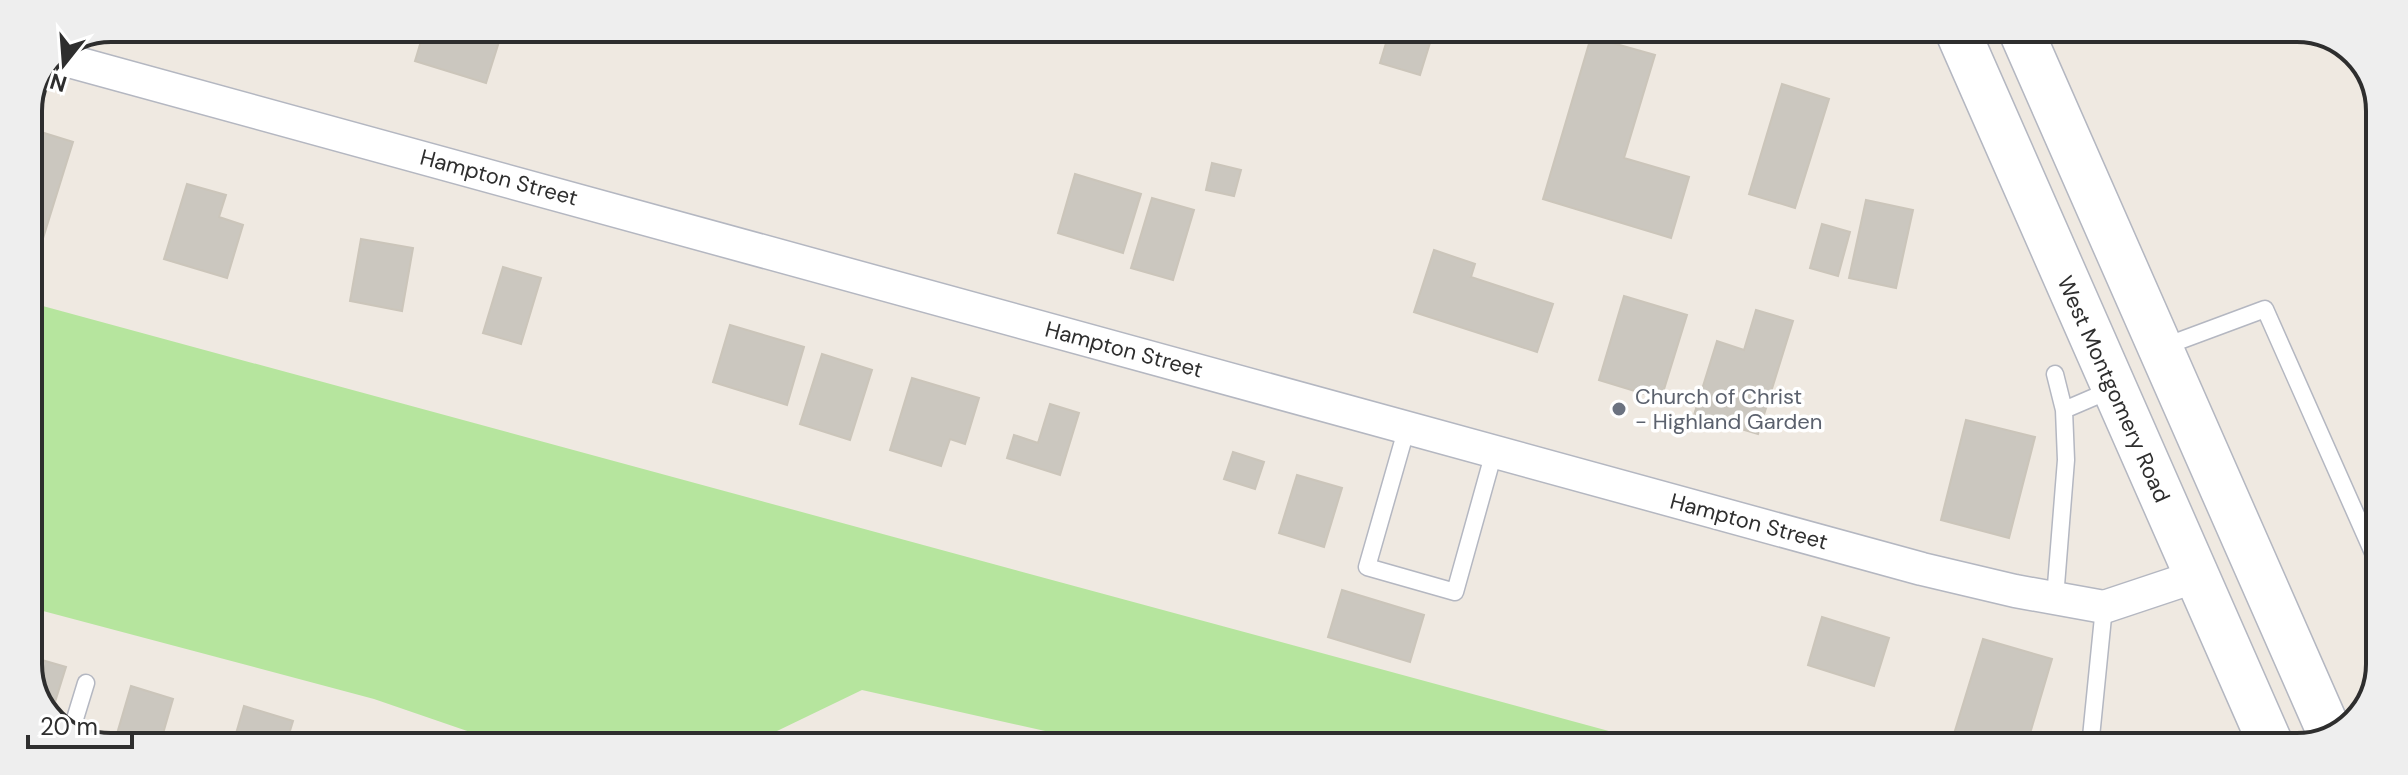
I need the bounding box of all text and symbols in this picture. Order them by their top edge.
north arrow [24,24,104,104]
text: N [46,66,70,99]
street label: Hampton Street [417,143,581,212]
street label: West Montgomery Road [2050,271,2177,507]
street label: Hampton Street [1042,315,1206,384]
place label: Church of Christ - Highland Garden [1635,382,1822,436]
marker: Church of Christ - Highland Garden [1610,400,1628,418]
street label: Hampton Street [1667,487,1831,556]
scale bar [28,699,132,749]
text: 20 m [40,711,98,742]

